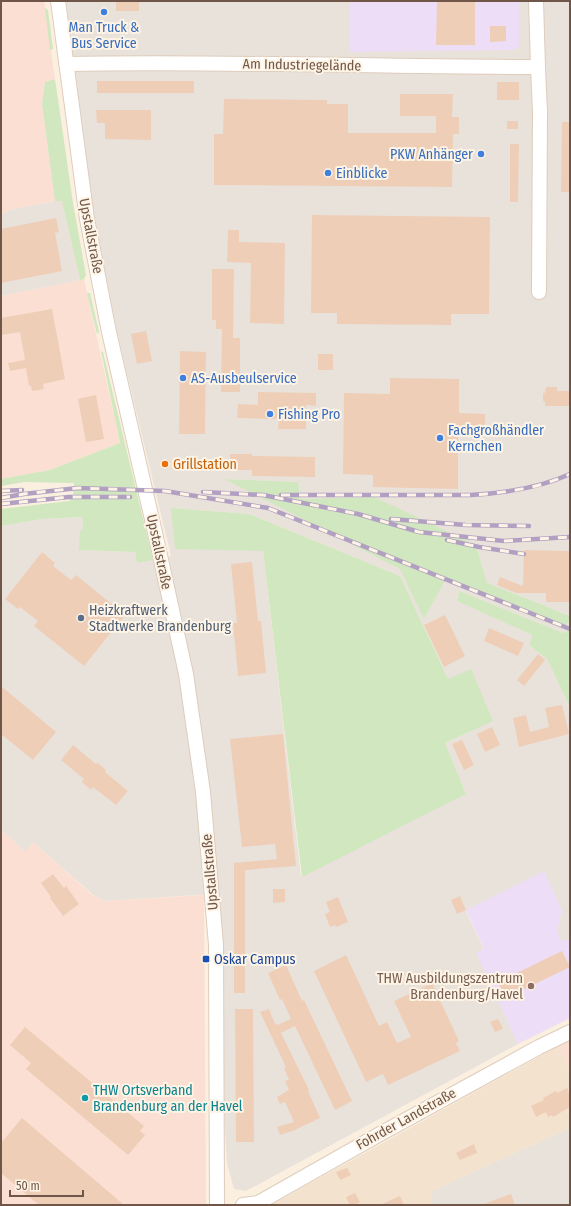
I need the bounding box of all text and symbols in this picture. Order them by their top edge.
marker: Man Truck & Bus Service [99,7,109,17]
place label: Man Truck & Bus Service [69,19,139,52]
street label: Am Industriegelände [242,55,362,75]
place label: PKW Anhänger [390,146,473,163]
marker: PKW Anhänger [476,149,486,159]
place label: Einblicke [336,165,388,182]
marker: Einblicke [323,168,333,178]
street label: Upstallstraße [75,197,107,275]
place label: AS-Ausbeulservice [191,370,297,387]
marker: AS-Ausbeulservice [178,373,188,383]
place label: Fishing Pro [278,406,340,423]
marker: Fishing Pro [265,409,275,419]
place label: Fachgroßhändler Kernchen [448,422,544,455]
marker: Fachgroßhändler Kernchen [435,433,445,443]
place label: Grillstation [173,456,237,473]
marker: Grillstation [160,459,170,469]
street label: Upstallstraße [143,513,175,591]
place label: Heizkraftwerk Stadtwerke Brandenburg [89,602,232,635]
marker: Heizkraftwerk Stadtwerke Brandenburg [76,613,86,623]
street label: Upstallstraße [198,833,222,911]
place label: Oskar Campus [214,951,295,968]
marker: Oskar Campus [201,954,211,964]
place label: THW Ausbildungszentrum Brandenburg/Havel [377,970,523,1003]
marker: THW Ausbildungszentrum Brandenburg/Havel [526,981,536,991]
place label: THW Ortsverband Brandenburg an der Havel [93,1082,243,1115]
street label: Fohrder Landstraße [353,1084,459,1153]
marker: THW Ortsverband Brandenburg an der Havel [80,1093,90,1103]
scale bar [10,1172,83,1198]
text: 50 m [16,1179,40,1193]

